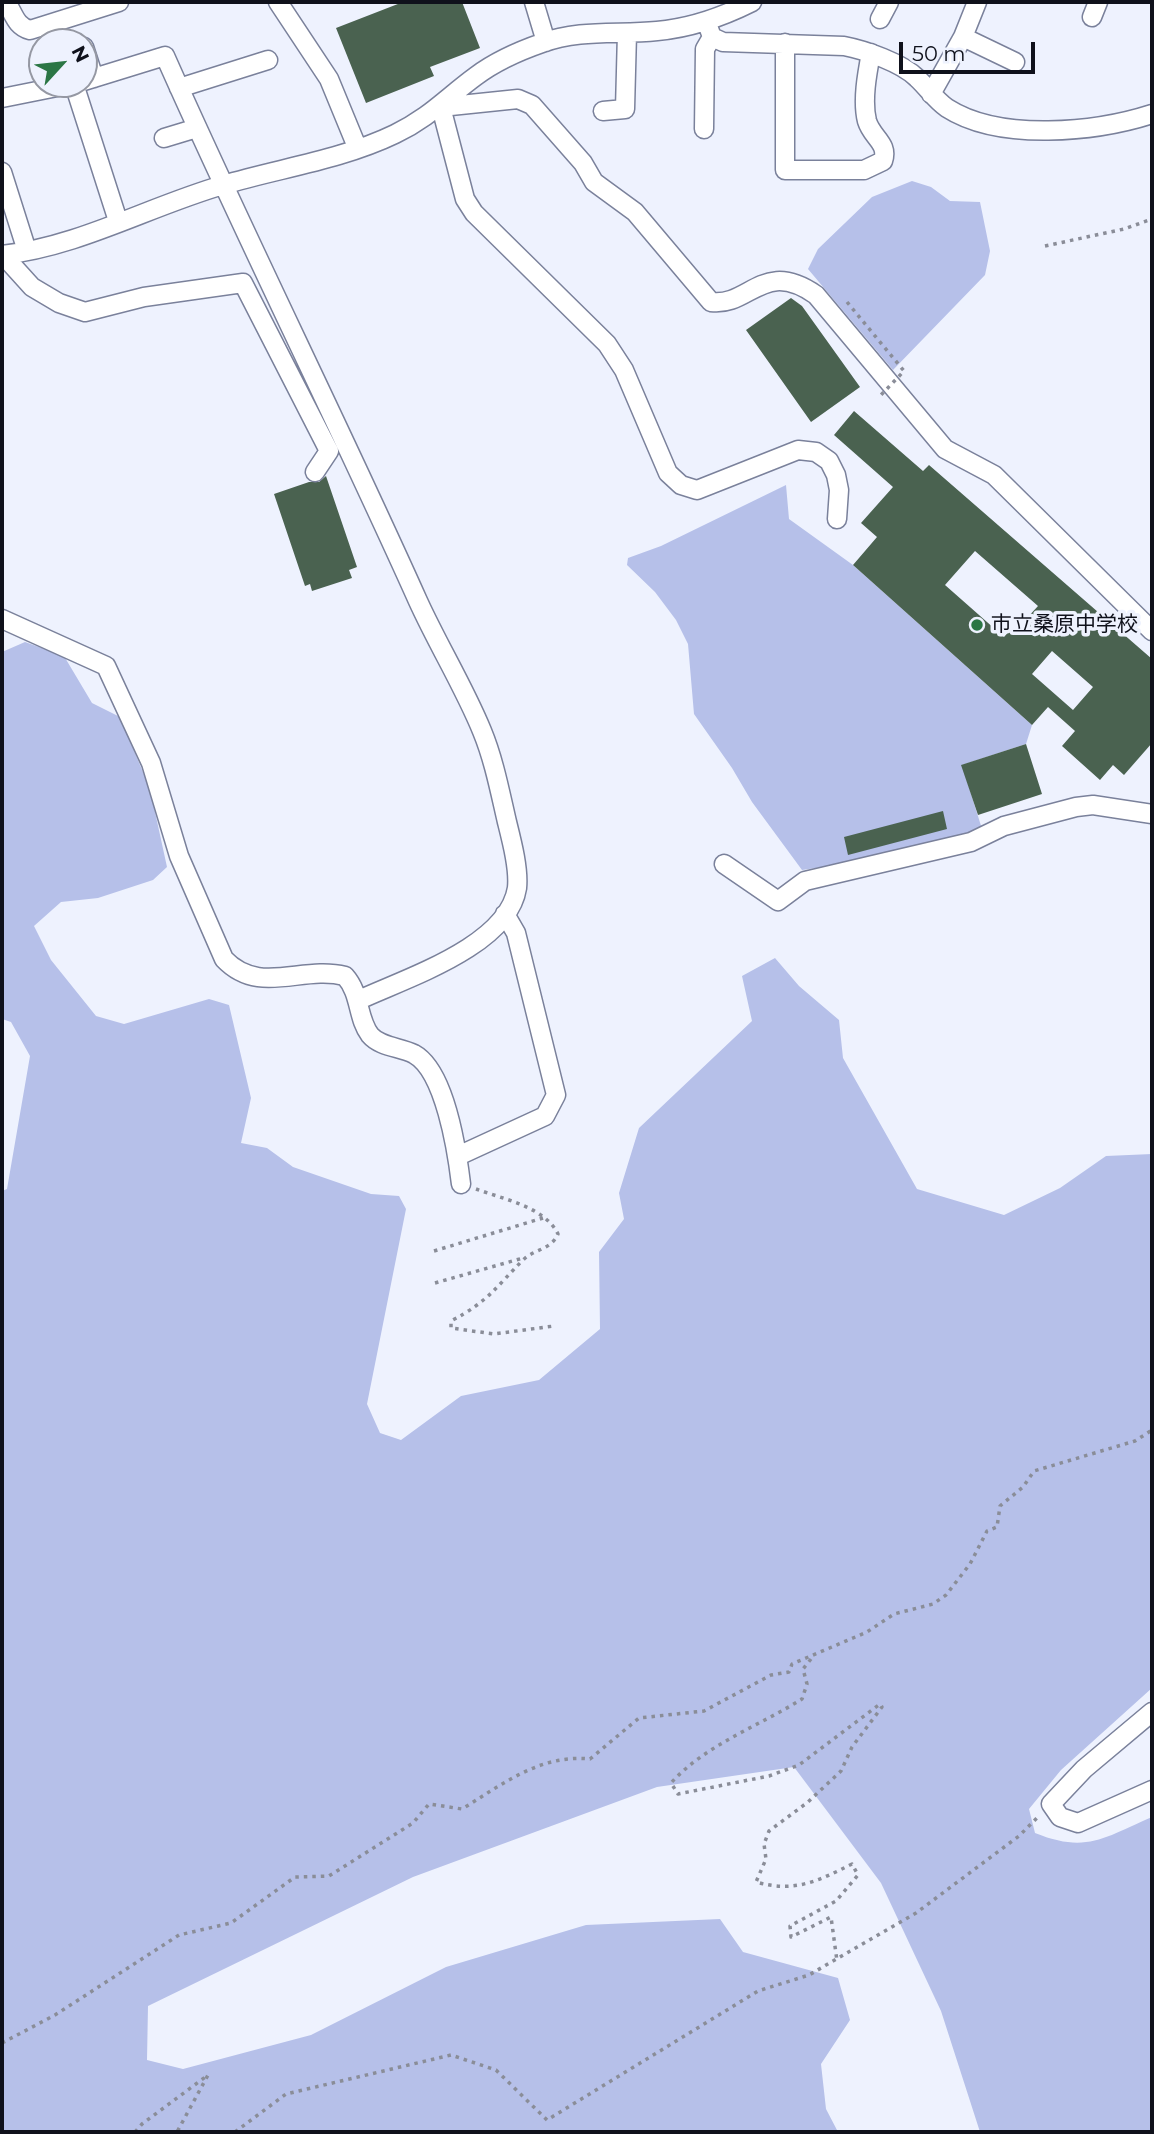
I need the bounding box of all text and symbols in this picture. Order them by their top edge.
north arrow [28,28,98,98]
scale bar [902,28,1038,72]
text: 50 m [912,41,966,66]
text: N [67,42,94,66]
place label: 市立桑原中学校 [991,612,1138,638]
marker: 市立桑原中学校 [969,617,985,633]

